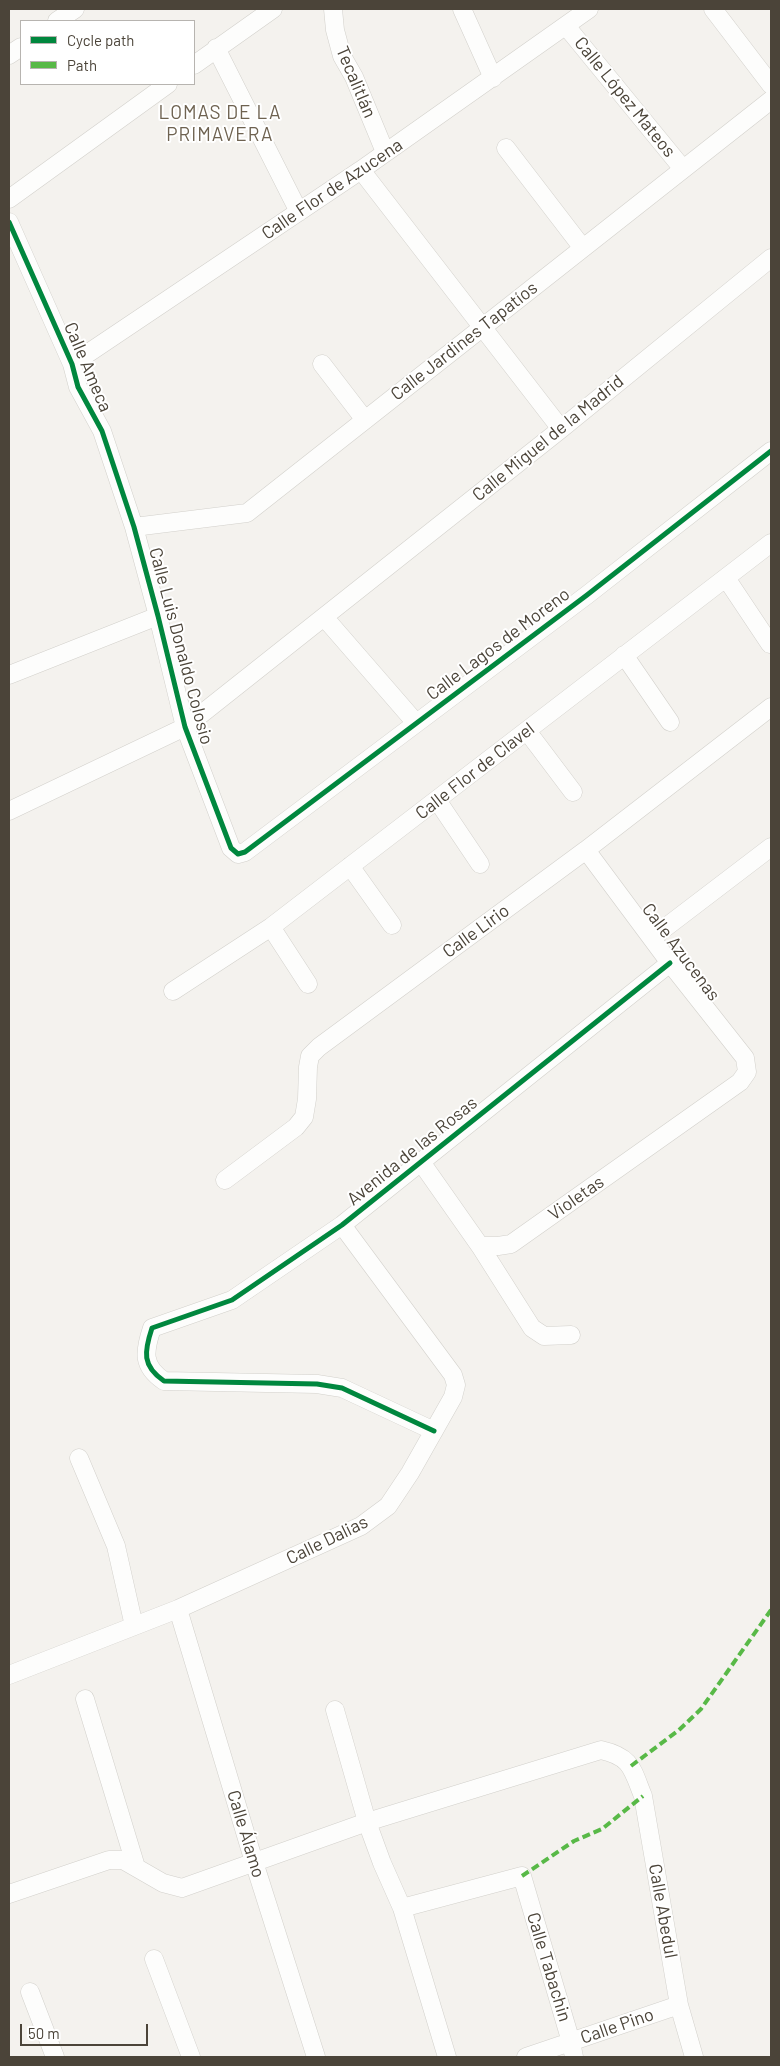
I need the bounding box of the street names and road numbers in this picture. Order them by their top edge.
street label: Calle López Mateos [570,32,680,162]
street label: Tecalitlán [331,43,381,121]
street label: Calle Flor de Azucena [257,134,407,244]
street label: Calle Jardines Tapatíos [386,277,542,405]
street label: Calle Ameca [59,319,117,415]
street label: Calle Miguel de la Madrid [468,370,628,506]
street label: Calle Luis Donaldo Colosio [144,545,218,747]
street label: Calle Lagos de Moreno [422,583,574,705]
street label: Calle Flor de Clavel [411,718,539,824]
street label: Calle Azucenas [637,899,725,1005]
street label: Calle Lirio [438,900,514,962]
street label: Avenida de las Rosas [343,1092,481,1210]
street label: Violetas [544,1171,608,1225]
street label: Calle Dalias [283,1511,371,1569]
street label: Calle Álamo [222,1788,270,1880]
street label: Calle Abedul [644,1862,682,1960]
street label: Calle Tabachin [522,1910,576,2024]
street label: Calle Pino [578,2003,656,2049]

